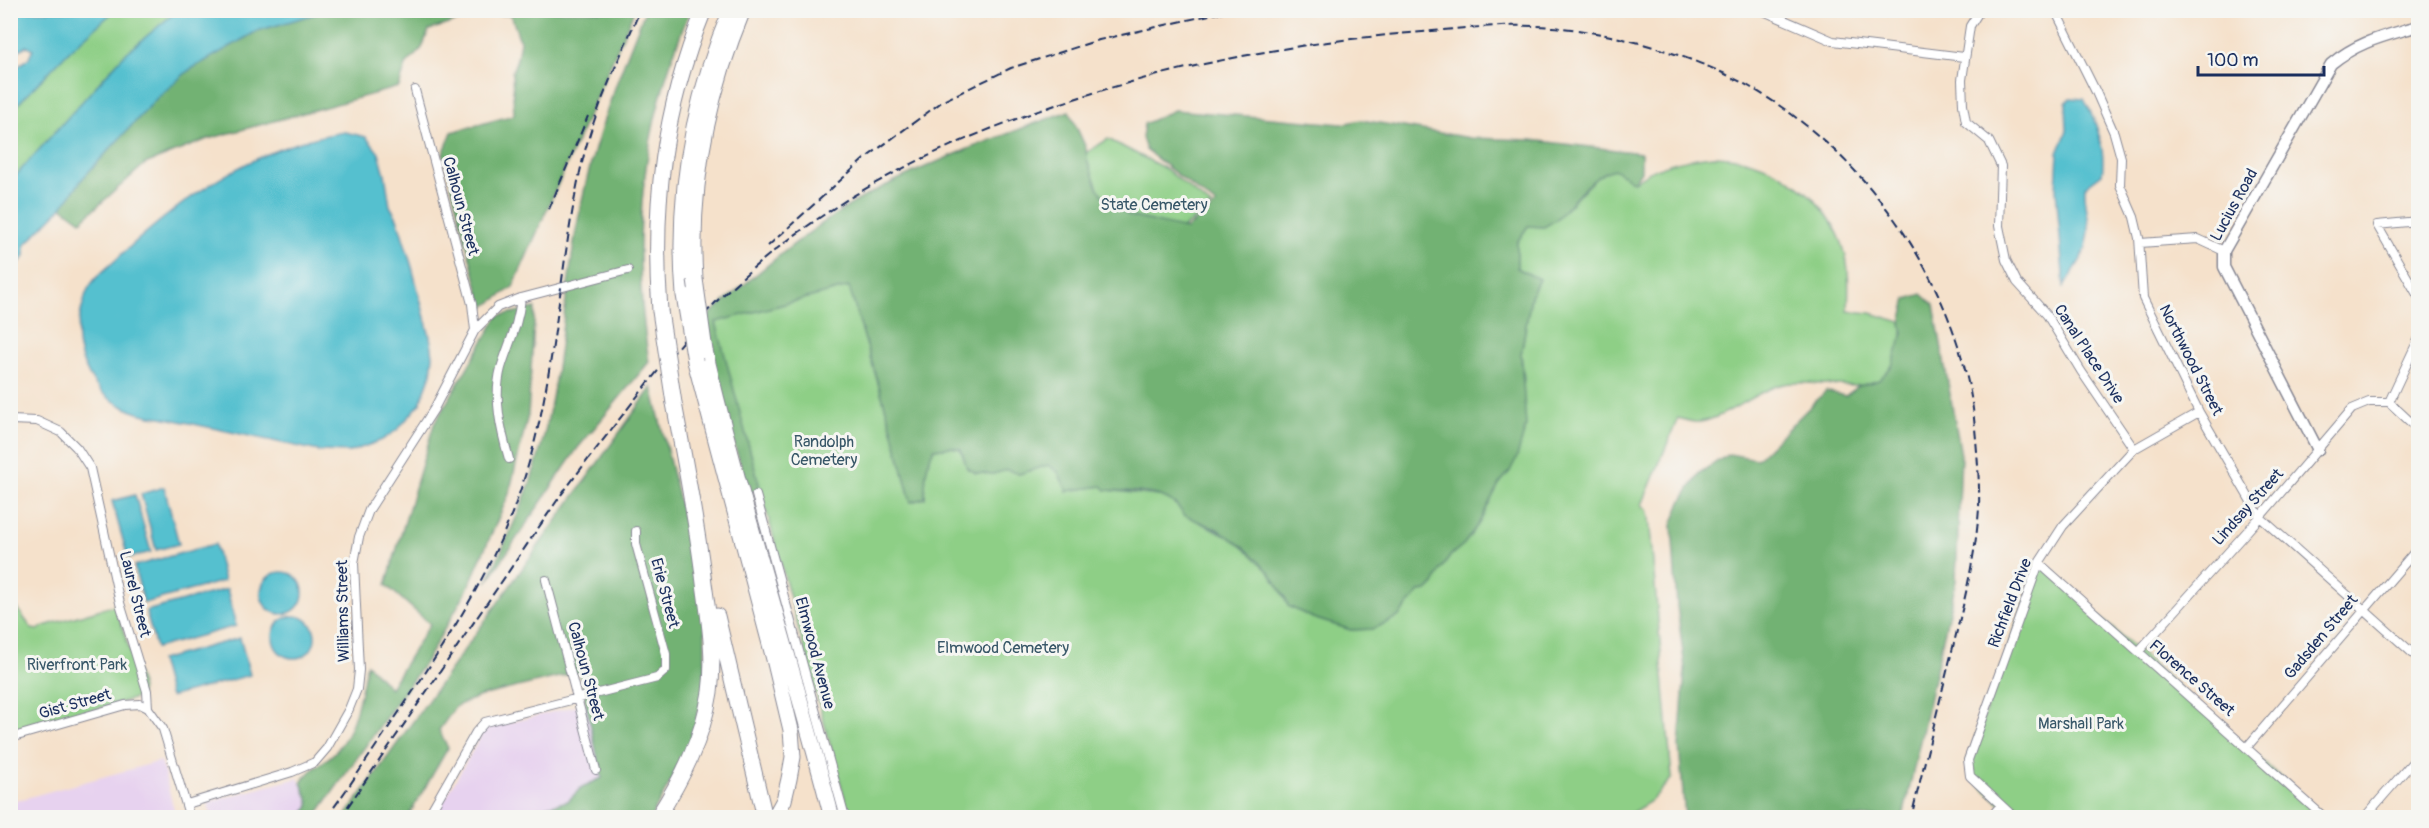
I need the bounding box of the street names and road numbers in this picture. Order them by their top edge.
street label: Calhoun Street [438,155,484,258]
street label: Lucius Road [2206,165,2262,245]
street label: Canal Place Drive [2049,301,2129,407]
street label: Northwood Street [2154,301,2228,419]
street label: Lindsay Street [2208,464,2288,550]
street label: Laurel Street [115,549,155,640]
street label: Richfield Drive [1984,555,2036,651]
street label: Erie Street [646,556,684,631]
street label: Williams Street [332,559,354,662]
street label: Gadsden Street [2280,590,2363,683]
street label: Elmwood Avenue [790,595,840,711]
street label: Calhoun Street [563,620,609,723]
street label: Florence Street [2145,635,2239,721]
street label: Gist Street [37,684,114,724]

